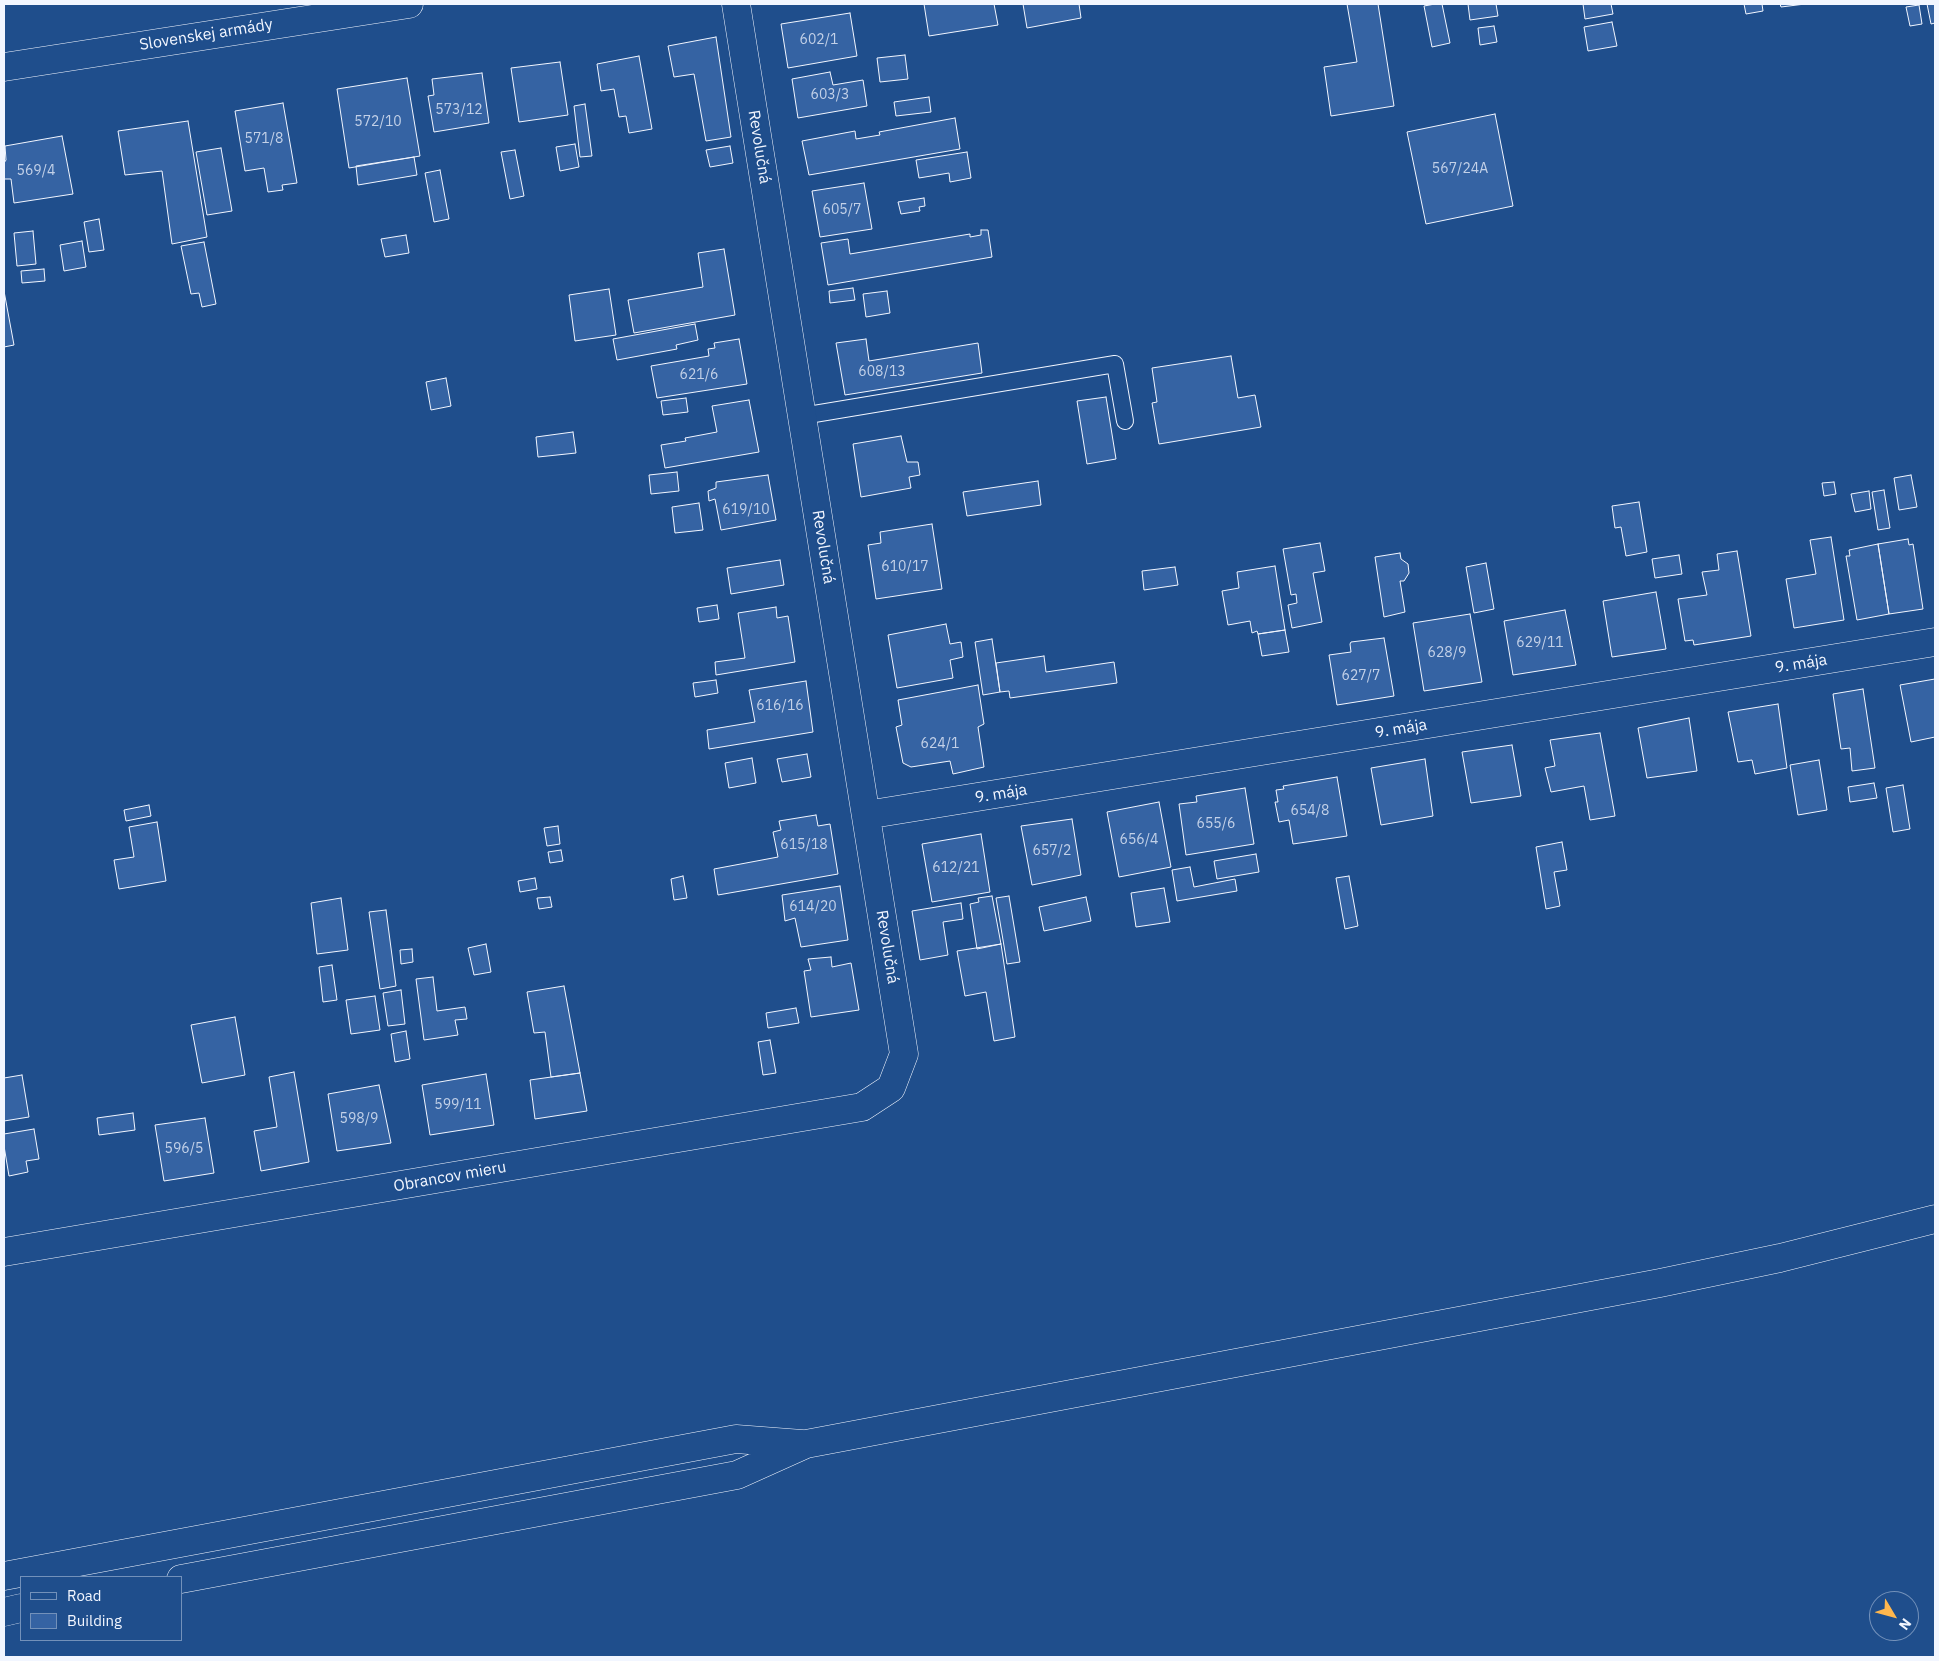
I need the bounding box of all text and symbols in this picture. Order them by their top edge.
street label: Slovenskej armády [138,15,274,55]
house number: 602/1 [800,32,838,48]
house number: 603/3 [811,87,849,103]
house number: 573/12 [435,102,483,118]
street label: Revolučná [744,109,774,185]
house number: 572/10 [354,114,402,130]
house number: 571/8 [245,131,283,147]
house number: 567/24A [1432,161,1488,177]
house number: 569/4 [17,163,55,179]
house number: 605/7 [823,202,861,218]
house number: 608/13 [858,364,906,380]
house number: 621/6 [680,367,718,383]
house number: 619/10 [722,502,770,518]
street label: Revolučná [808,509,838,585]
house number: 610/17 [881,559,929,575]
house number: 629/11 [1516,635,1564,651]
house number: 628/9 [1428,645,1466,661]
street label: 9. mája [1773,650,1829,678]
house number: 627/7 [1342,668,1380,684]
house number: 616/16 [756,698,804,714]
street label: 9. mája [1373,715,1429,743]
house number: 624/1 [921,736,959,752]
street label: 9. mája [973,780,1029,808]
house number: 654/8 [1291,803,1329,819]
house number: 655/6 [1197,816,1235,832]
house number: 656/4 [1120,832,1158,848]
house number: 615/18 [780,837,828,853]
house number: 657/2 [1033,843,1071,859]
house number: 612/21 [932,860,980,876]
house number: 614/20 [789,899,837,915]
street label: Revolučná [872,909,902,985]
house number: 599/11 [434,1097,482,1113]
house number: 598/9 [340,1111,378,1127]
house number: 596/5 [165,1141,203,1157]
street label: Obrancov mieru [392,1158,508,1196]
legend [20,1576,182,1641]
text: Road [67,1586,102,1605]
north arrow [1869,1591,1919,1641]
text: Building [67,1611,122,1630]
text: N [1895,1615,1915,1634]

